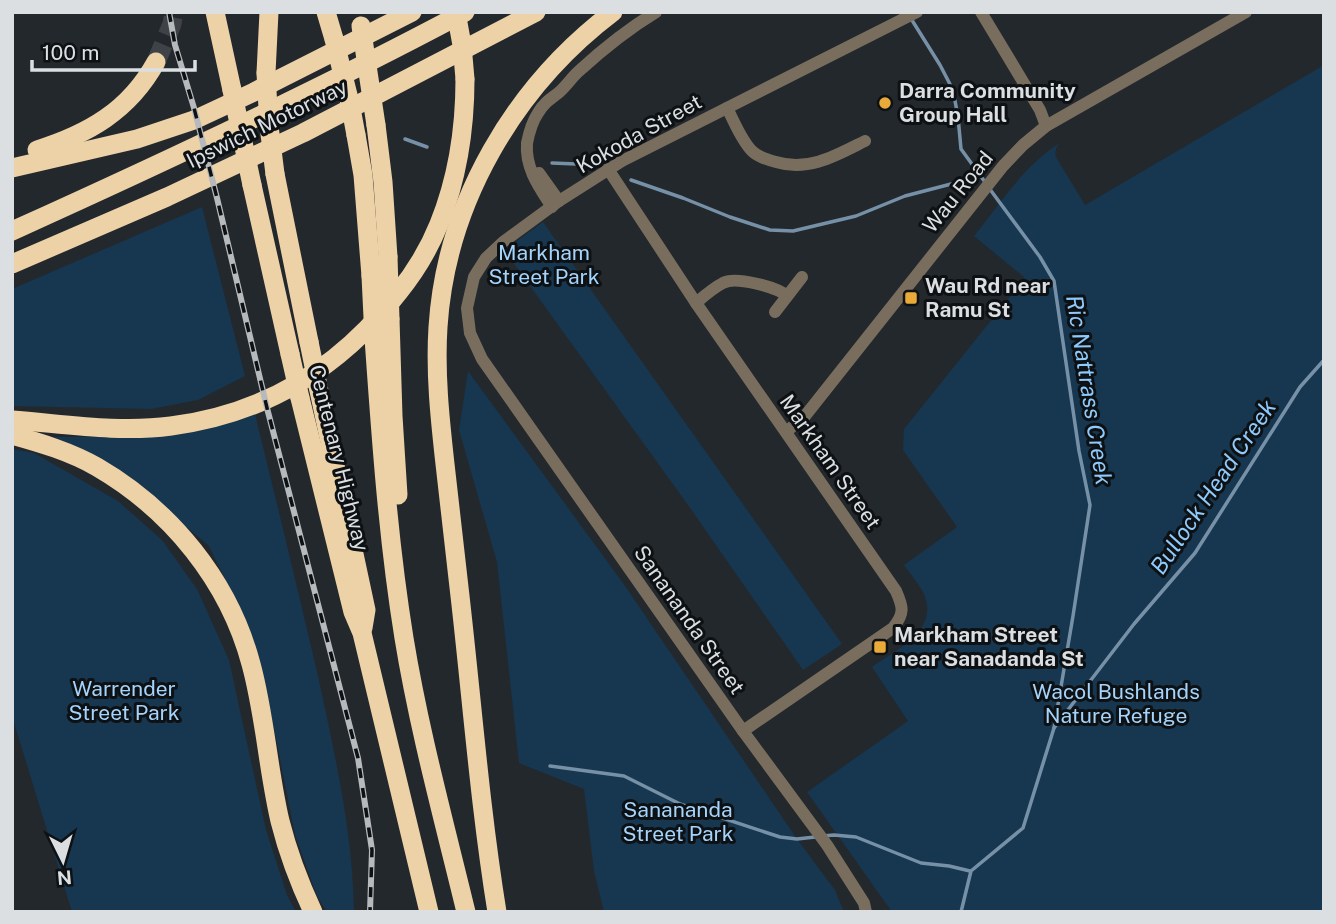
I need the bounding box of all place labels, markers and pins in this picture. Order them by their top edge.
place label: Darra Community Group Hall [899,78,1076,127]
marker: Darra Community Group Hall [877,95,893,111]
place label: Wau Rd near Ramu St [925,273,1051,322]
marker: Wau Rd near Ramu St [903,290,919,306]
place label: Markham Street near Sanadanda St [894,622,1084,671]
marker: Markham Street near Sanadanda St [872,639,888,655]

